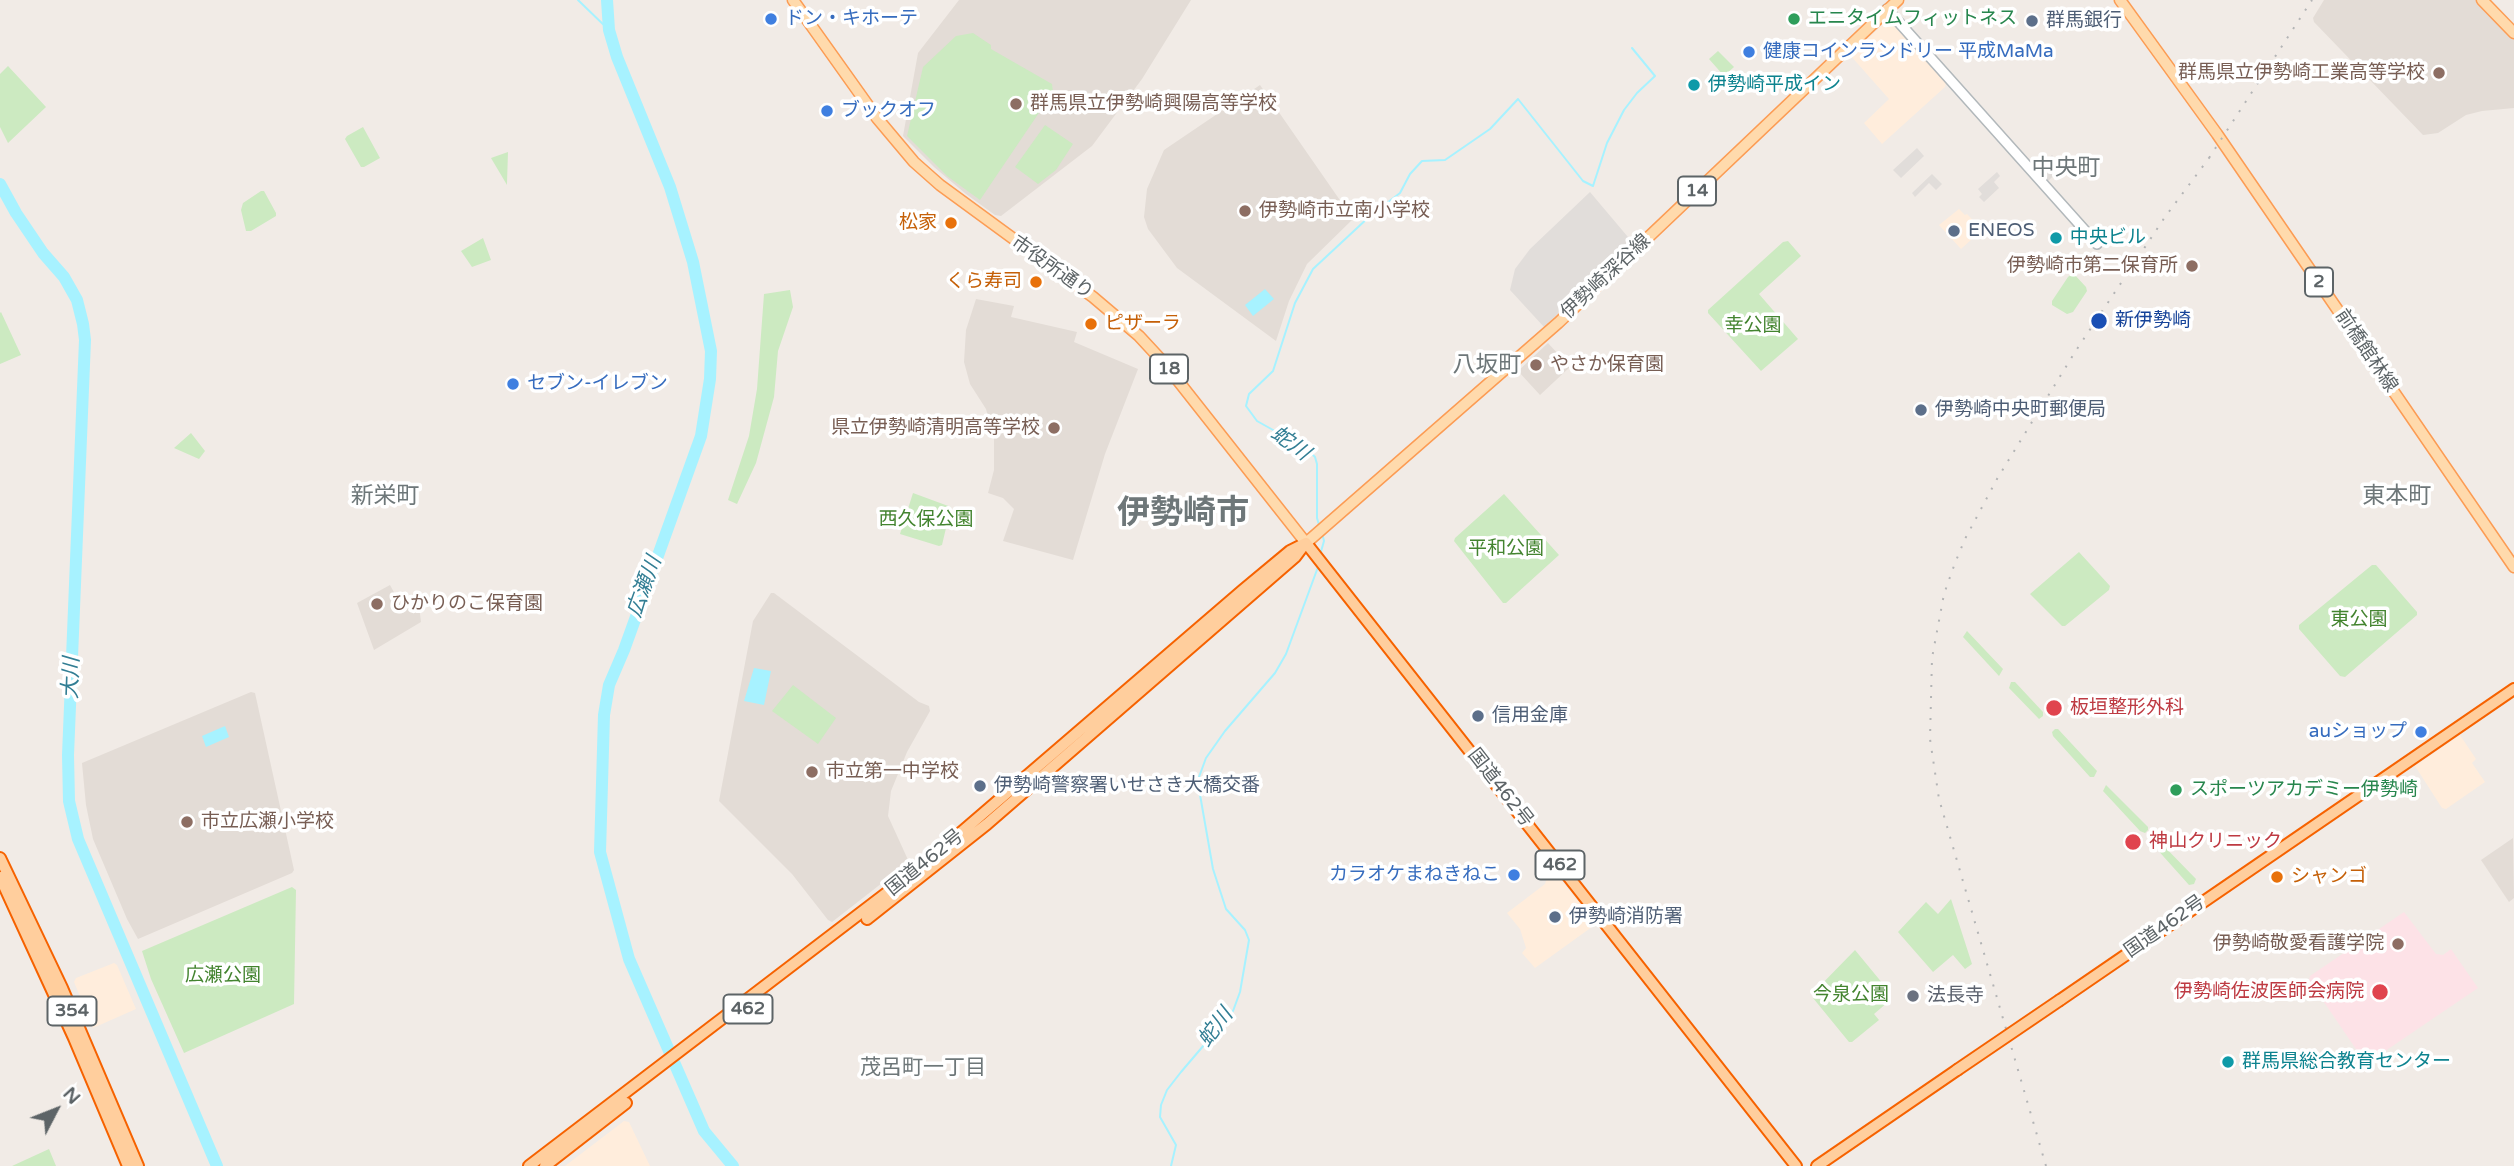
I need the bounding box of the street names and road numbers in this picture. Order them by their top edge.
road number: 14 [1678,176,1716,206]
street label: 伊勢崎深谷線 [1557,230,1655,324]
street label: 市役所通り [1007,231,1097,305]
road number: 2 [2305,268,2333,296]
street label: 前橋館林線 [2330,305,2402,397]
road number: 18 [1150,354,1188,384]
street label: 国道462号 [1462,744,1538,832]
street label: 国道462号 [882,825,968,901]
road number: 462 [1536,850,1584,880]
street label: 国道462号 [2120,891,2210,963]
road number: 462 [724,994,772,1024]
road number: 354 [48,996,96,1026]

